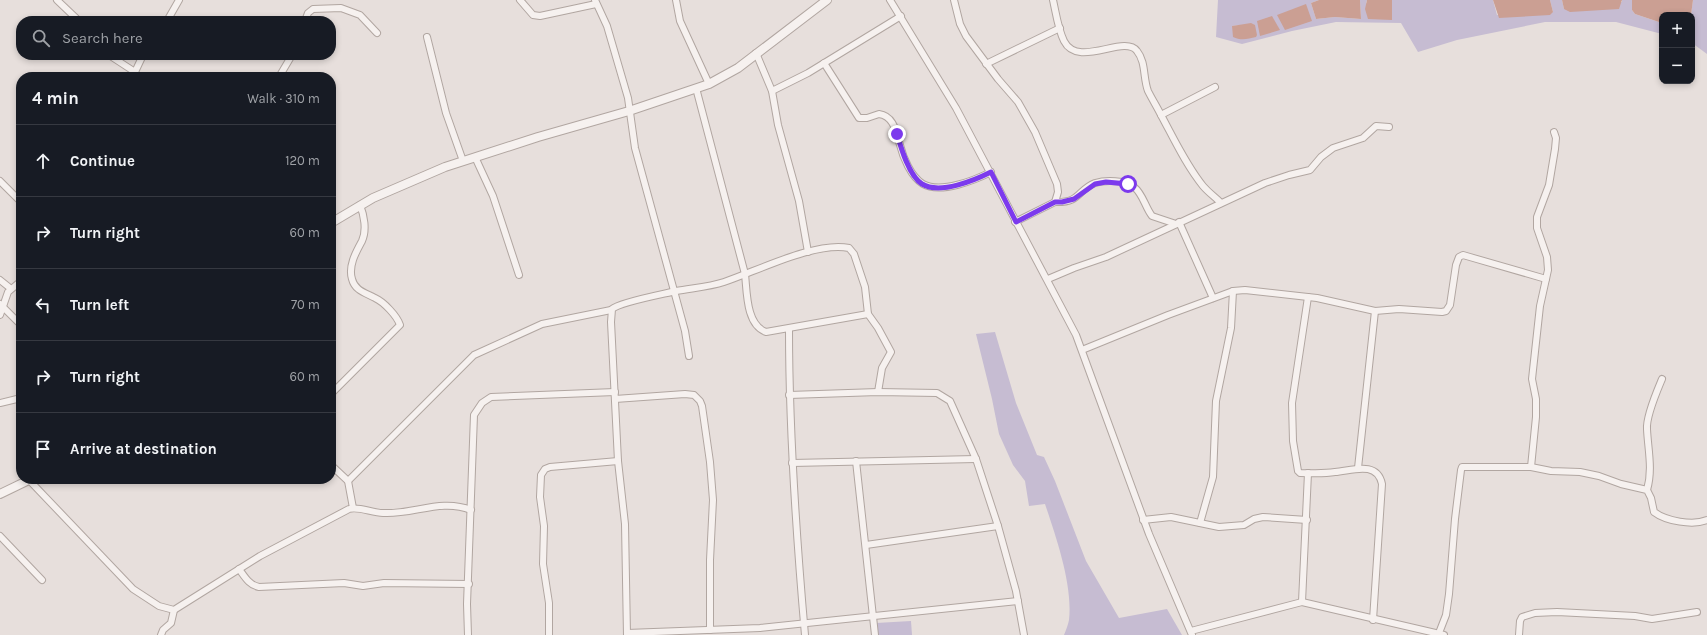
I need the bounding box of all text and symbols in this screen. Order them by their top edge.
map controls [1659,12,1695,84]
button: + [1659,12,1695,48]
search box [16,16,336,60]
icon: search [30,27,52,49]
text: Search here [62,29,143,47]
button: − [1659,48,1695,84]
text: 4 min [32,88,79,108]
text: Walk · 310 m [247,91,320,106]
route end [888,125,906,143]
icon: ahead [32,150,54,172]
text: Continue [70,152,135,170]
text: 120 m [285,153,320,168]
route start [1119,175,1137,193]
icon: right [32,222,54,244]
text: Turn right [70,224,140,242]
text: 60 m [290,225,320,240]
icon: left [32,294,54,316]
text: Turn left [70,296,129,314]
text: 70 m [291,297,320,312]
icon: right [32,366,54,388]
text: Turn right [70,368,140,386]
text: 60 m [290,369,320,384]
icon: arrive [32,438,54,460]
text: Arrive at destination [70,440,217,458]

